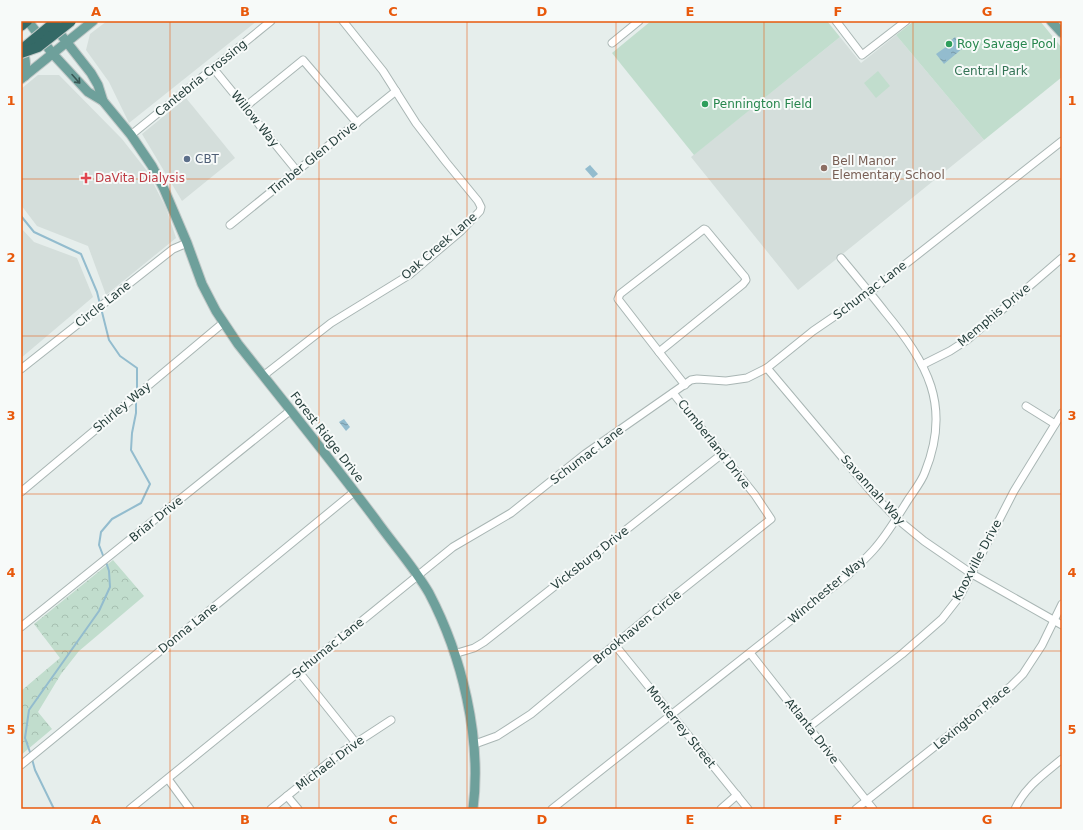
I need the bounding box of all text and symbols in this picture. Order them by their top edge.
text: A [91,4,101,19]
text: B [240,4,250,19]
text: C [388,4,398,19]
text: D [537,4,548,19]
text: E [686,4,694,19]
text: F [834,4,842,19]
text: G [982,4,992,19]
street label: Cantebria Crossing [152,37,250,119]
place label: Roy Savage Pool [957,37,1056,51]
marker: Roy Savage Pool [944,39,954,49]
park label: Central Park [954,64,1028,78]
one-way arrow [71,74,81,84]
street label: Willow Way [228,88,282,150]
text: 1 [6,93,16,108]
text: 1 [1067,93,1077,108]
place label: Pennington Field [713,97,812,111]
marker: Pennington Field [700,99,710,109]
street label: Timber Glen Drive [265,118,360,198]
place label: CBT [195,152,220,166]
marker: CBT [182,154,192,164]
place label: Bell Manor Elementary School [832,154,945,182]
marker: Bell Manor Elementary School [819,163,829,173]
place label: DaVita Dialysis [95,171,185,185]
marker: DaVita Dialysis [80,172,92,184]
street label: Oak Creek Lane [398,209,480,283]
text: 2 [6,250,16,265]
text: 2 [1067,250,1077,265]
street label: Schumac Lane [831,258,909,322]
street label: Circle Lane [72,278,134,330]
street label: Memphis Drive [955,281,1033,349]
street label: Shirley Way [90,379,154,435]
street label: Forest Ridge Drive [287,389,367,485]
street label: Cumberland Drive [675,397,753,491]
text: 3 [6,408,16,423]
text: 3 [1067,408,1077,423]
street label: Schumac Lane [548,423,626,487]
street label: Savannah Way [838,452,908,528]
street label: Briar Drive [126,493,186,545]
street label: Knoxville Drive [950,517,1004,603]
street label: Vicksburg Drive [548,523,632,593]
street label: Winchester Way [785,554,869,626]
text: 4 [6,565,16,580]
text: 4 [1067,565,1077,580]
street label: Brookhaven Circle [590,587,684,667]
street label: Donna Lane [156,600,220,656]
street label: Schumac Lane [289,615,367,681]
street label: Lexington Place [931,682,1013,752]
street label: Monterrey Street [644,683,719,771]
street label: Atlanta Drive [782,696,842,766]
text: 5 [6,722,16,737]
text: 5 [1067,722,1077,737]
street label: Michael Drive [293,733,367,793]
text: A [91,812,101,827]
text: B [240,812,250,827]
text: C [388,812,398,827]
text: D [537,812,548,827]
text: E [686,812,694,827]
text: F [834,812,842,827]
text: G [982,812,992,827]

